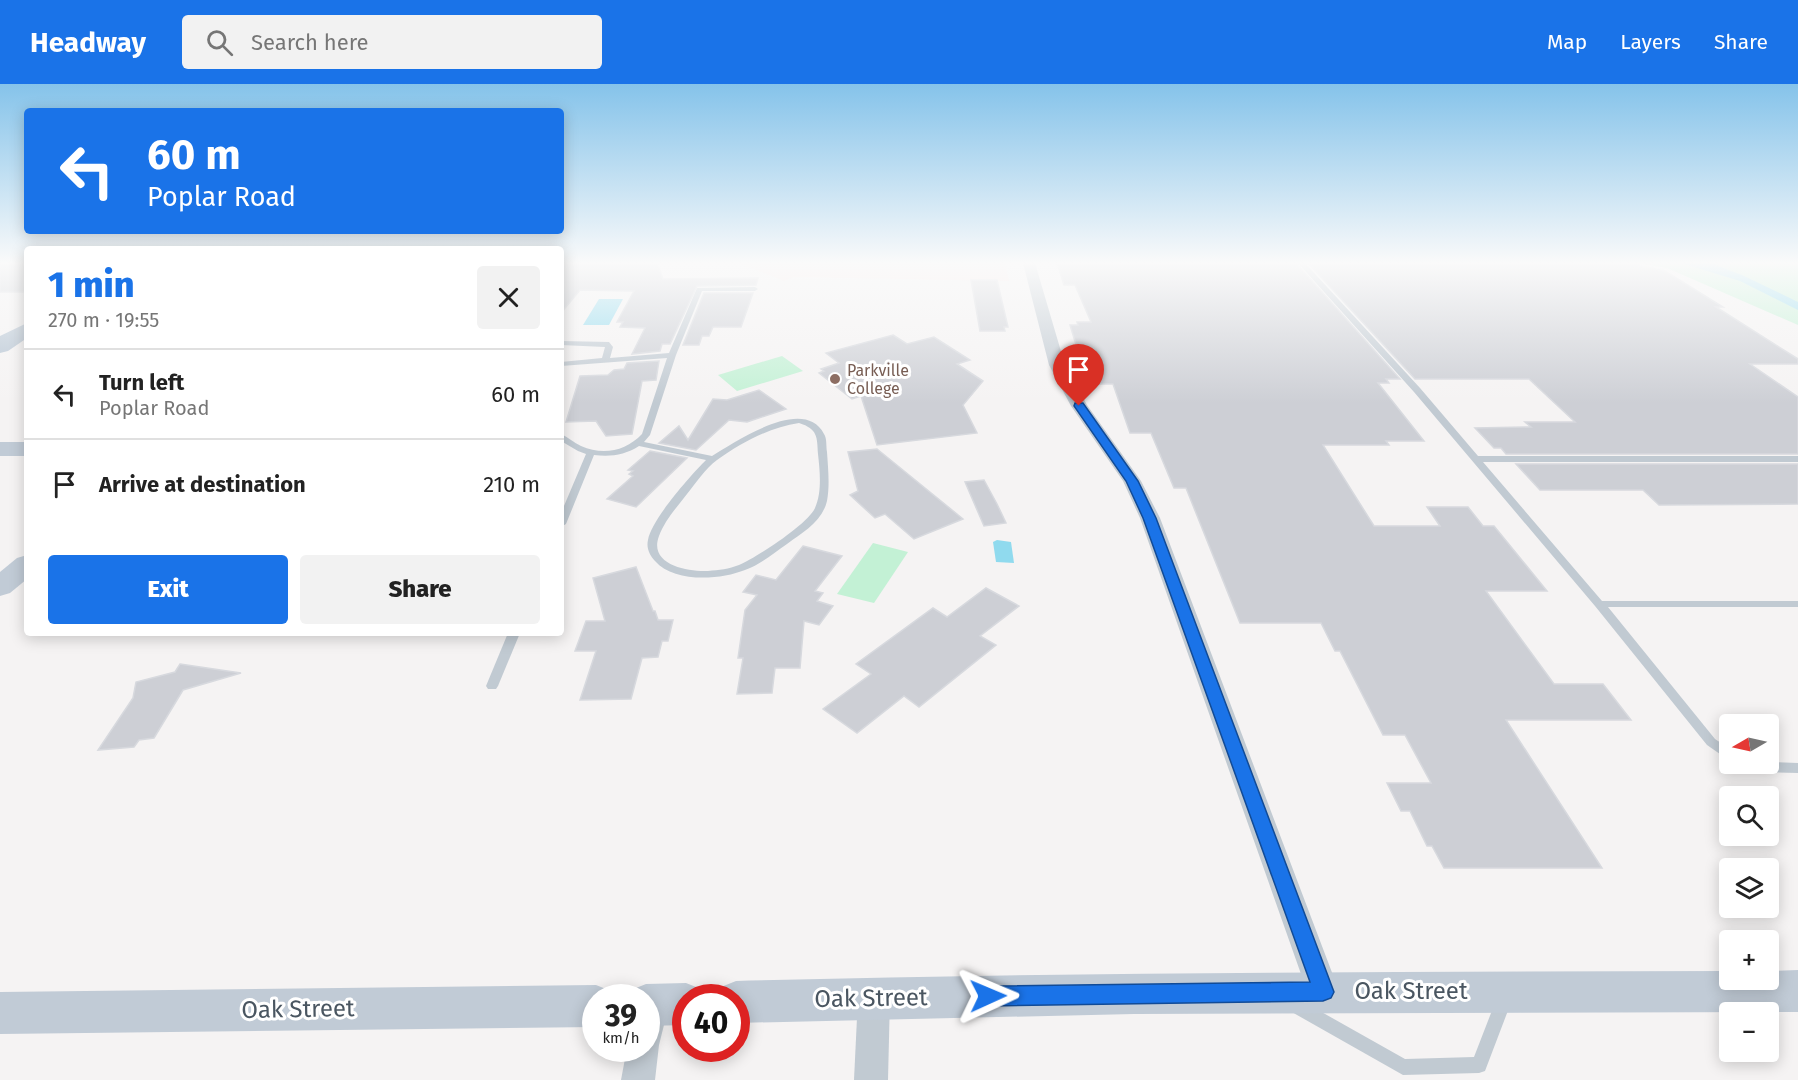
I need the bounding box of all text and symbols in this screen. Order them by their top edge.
search box [182,15,602,69]
text: Headway [30,26,146,59]
icon: search [203,26,236,59]
text: Search here [251,29,369,56]
text: Map [1547,29,1587,55]
text: Layers [1620,29,1681,55]
text: Share [1714,29,1768,55]
text: 60 m [147,130,241,180]
icon: left [48,132,126,210]
text: Poplar Road [147,181,296,213]
text: 1 min [48,263,134,307]
button: close [477,266,540,329]
text: 270 m · 19:55 [48,308,159,332]
pin [1053,344,1104,406]
icon: arrive [1062,353,1095,386]
place label: Parkville College [847,361,909,398]
text: Turn left [99,369,184,396]
marker: Parkville College [828,372,842,386]
icon: left [48,378,81,411]
text: 60 m [491,381,540,408]
text: Poplar Road [99,396,209,420]
icon: arrive [48,468,81,501]
text: Arrive at destination [99,471,306,498]
text: 210 m [483,471,540,498]
button: Exit [48,555,288,624]
button: Share [300,555,540,624]
north arrow [1719,714,1779,774]
map controls [1719,714,1779,1062]
button: search [1719,786,1779,846]
button: layers [1719,858,1779,918]
button: + [1719,930,1779,990]
position arrow [956,964,1020,1028]
street label: Oak Street [1354,977,1468,1005]
street label: Oak Street [814,983,928,1013]
speed limit sign: 40 [672,984,750,1062]
street label: Oak Street [241,994,355,1024]
text: 39 [605,998,637,1034]
button: − [1719,1002,1779,1062]
text: km/h [602,1029,640,1047]

